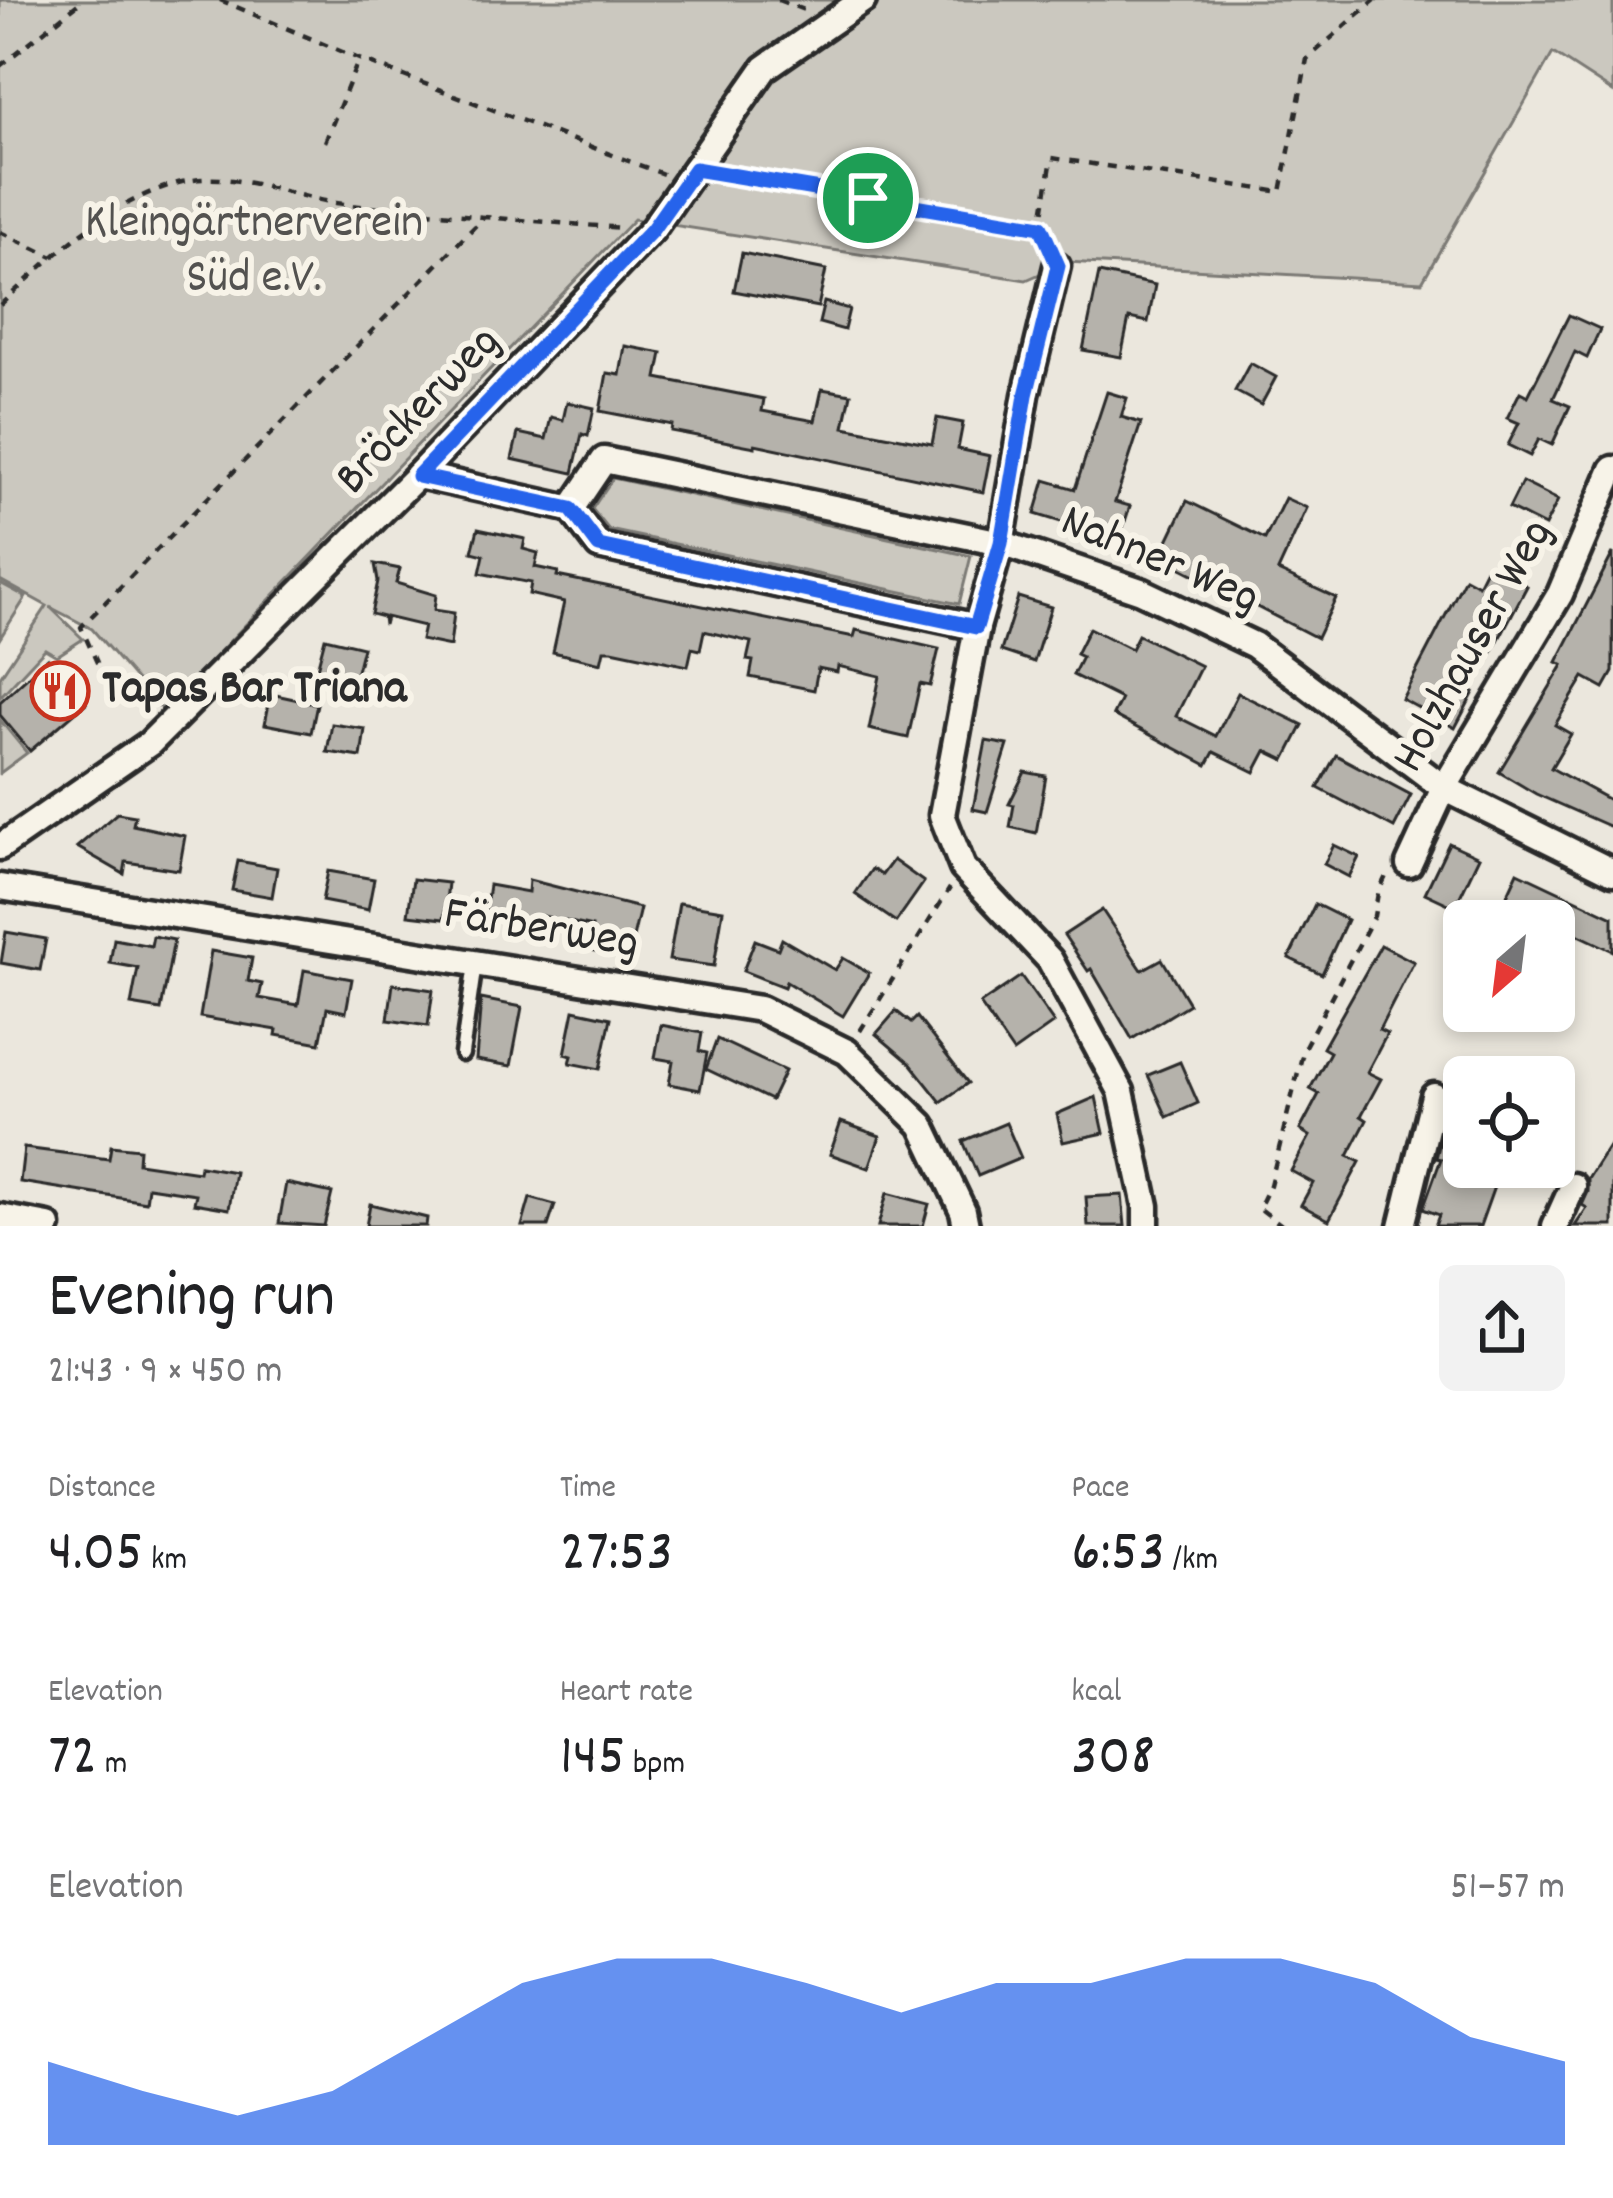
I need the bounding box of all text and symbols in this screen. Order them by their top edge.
pin [817,147,919,249]
icon: arrive [835,165,901,231]
park label: Kleingärtnerverein Süd e.V. [85,191,423,315]
street label: Bröckerweg [321,311,519,513]
street label: Nahner Weg [1049,489,1269,635]
street label: Holzhauser Weg [1377,508,1573,786]
place label: Tapas Bar Triana [102,657,408,726]
restaurant icon: Tapas Bar Triana [29,660,91,722]
street label: Färberweg [439,882,643,980]
north arrow [1443,900,1575,1032]
map controls [1443,900,1575,1188]
button: locate [1443,1056,1575,1188]
text: Evening run [48,1254,335,1348]
button: share [1439,1265,1565,1391]
text: 21:43 · 9 × 450 m [48,1346,283,1401]
text: Distance [48,1466,156,1513]
text: Time [560,1466,616,1513]
text: Pace [1071,1466,1130,1513]
text: 4.05 [48,1513,143,1599]
text: 27:53 [560,1513,673,1599]
text: 6:53 [1071,1513,1165,1599]
text: km [143,1538,187,1585]
text: /km [1165,1538,1218,1585]
text: Elevation [48,1670,163,1717]
text: Heart rate [560,1670,693,1717]
text: kcal [1071,1670,1121,1717]
text: 72 [48,1717,97,1803]
text: 145 [560,1717,625,1803]
text: 308 [1071,1717,1155,1803]
text: m [97,1742,127,1789]
text: bpm [625,1742,685,1789]
text: Elevation [48,1862,184,1917]
text: 51–57 m [1450,1862,1565,1917]

